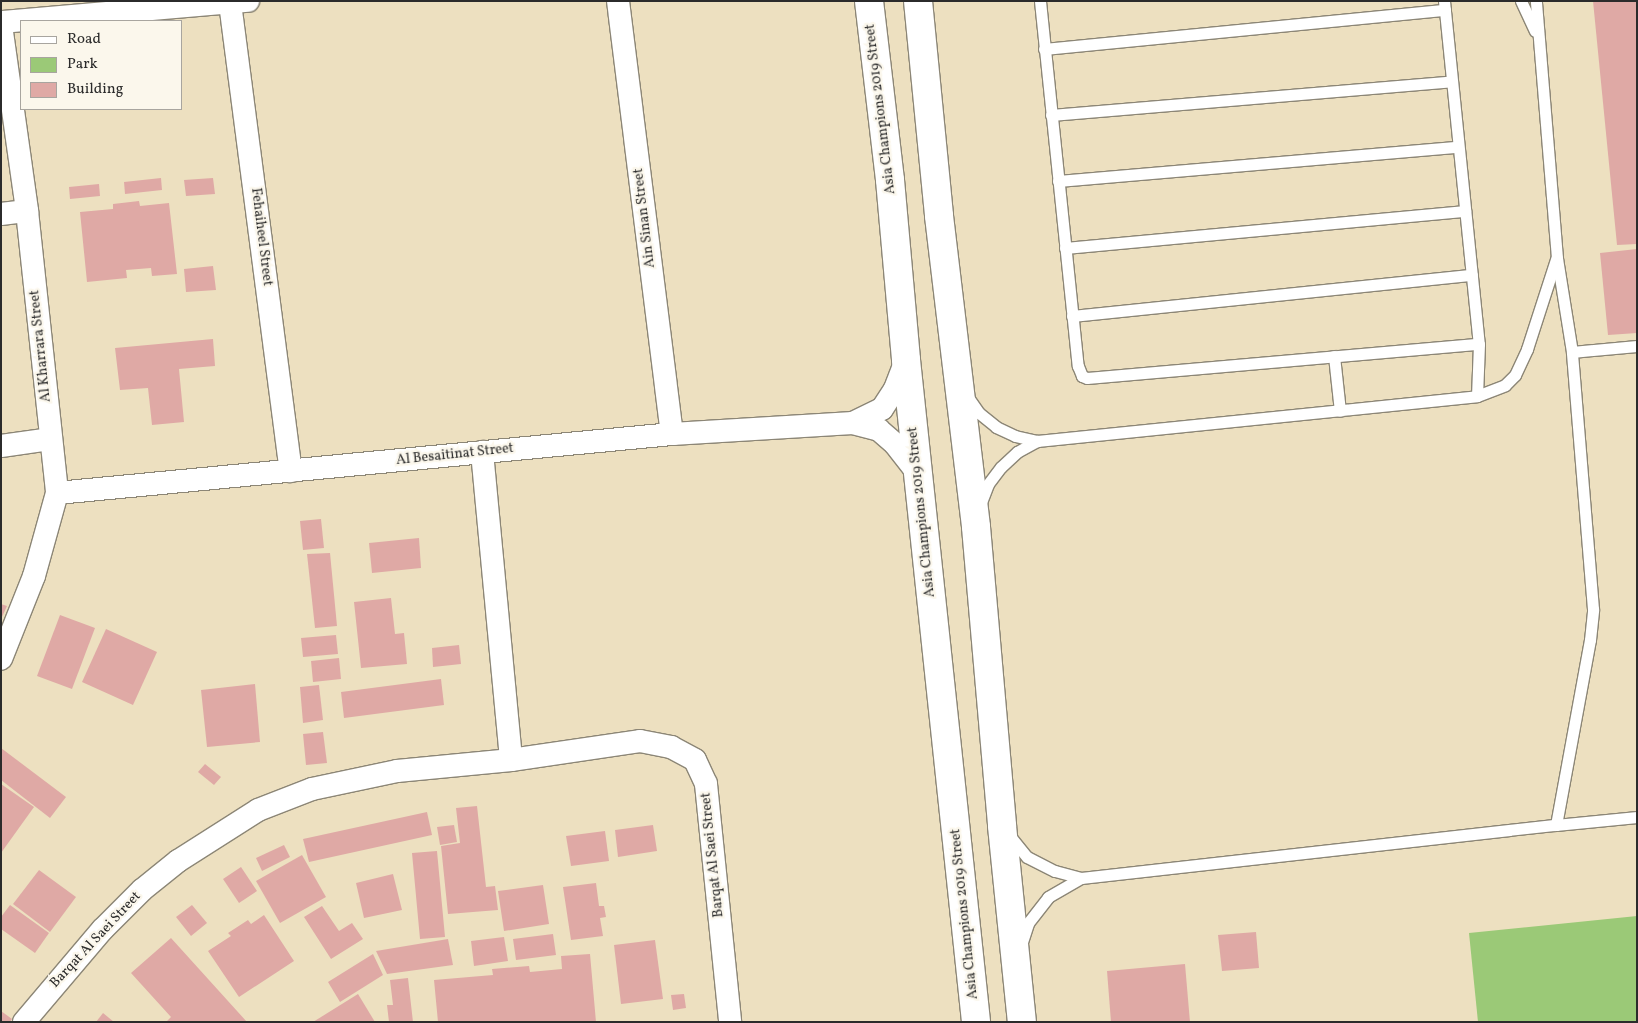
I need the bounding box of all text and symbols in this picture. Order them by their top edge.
legend [20,20,182,110]
street label: Asia Champions 2019 Street [862,23,900,195]
text: Road [67,29,101,50]
text: Park [67,54,98,75]
text: Building [67,79,123,100]
street label: Ain Sinan Street [631,167,659,269]
street label: Fehaiheel Street [247,187,275,287]
street label: Al Kharrara Street [27,289,55,403]
street label: Asia Champions 2019 Street [905,426,939,598]
street label: Al Besaitinat Street [395,440,515,470]
street label: Barqat Al Saei Street [698,792,728,918]
street label: Asia Champions 2019 Street [948,828,982,1000]
street label: Barqat Al Saei Street [47,888,145,992]

